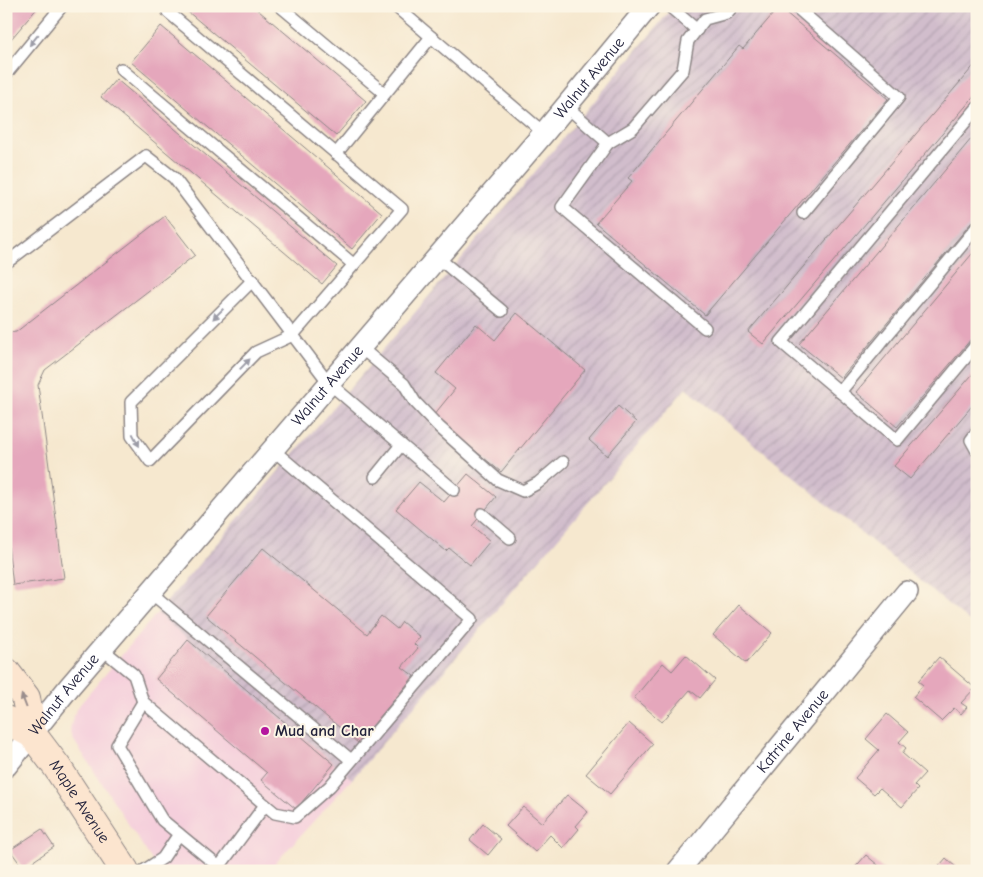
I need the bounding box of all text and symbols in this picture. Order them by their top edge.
one-way arrow [29,34,40,46]
street label: Walnut Avenue [550,34,628,123]
one-way arrow [212,308,224,320]
street label: Walnut Avenue [288,342,367,430]
one-way arrow [239,358,251,370]
one-way arrow [132,432,140,447]
street label: Walnut Avenue [25,650,103,739]
street label: Katrine Avenue [753,686,832,777]
one-way arrow [20,693,28,708]
place label: Mud and Char [275,722,374,740]
marker: Mud and Char [259,725,271,737]
street label: Maple Avenue [46,756,113,846]

